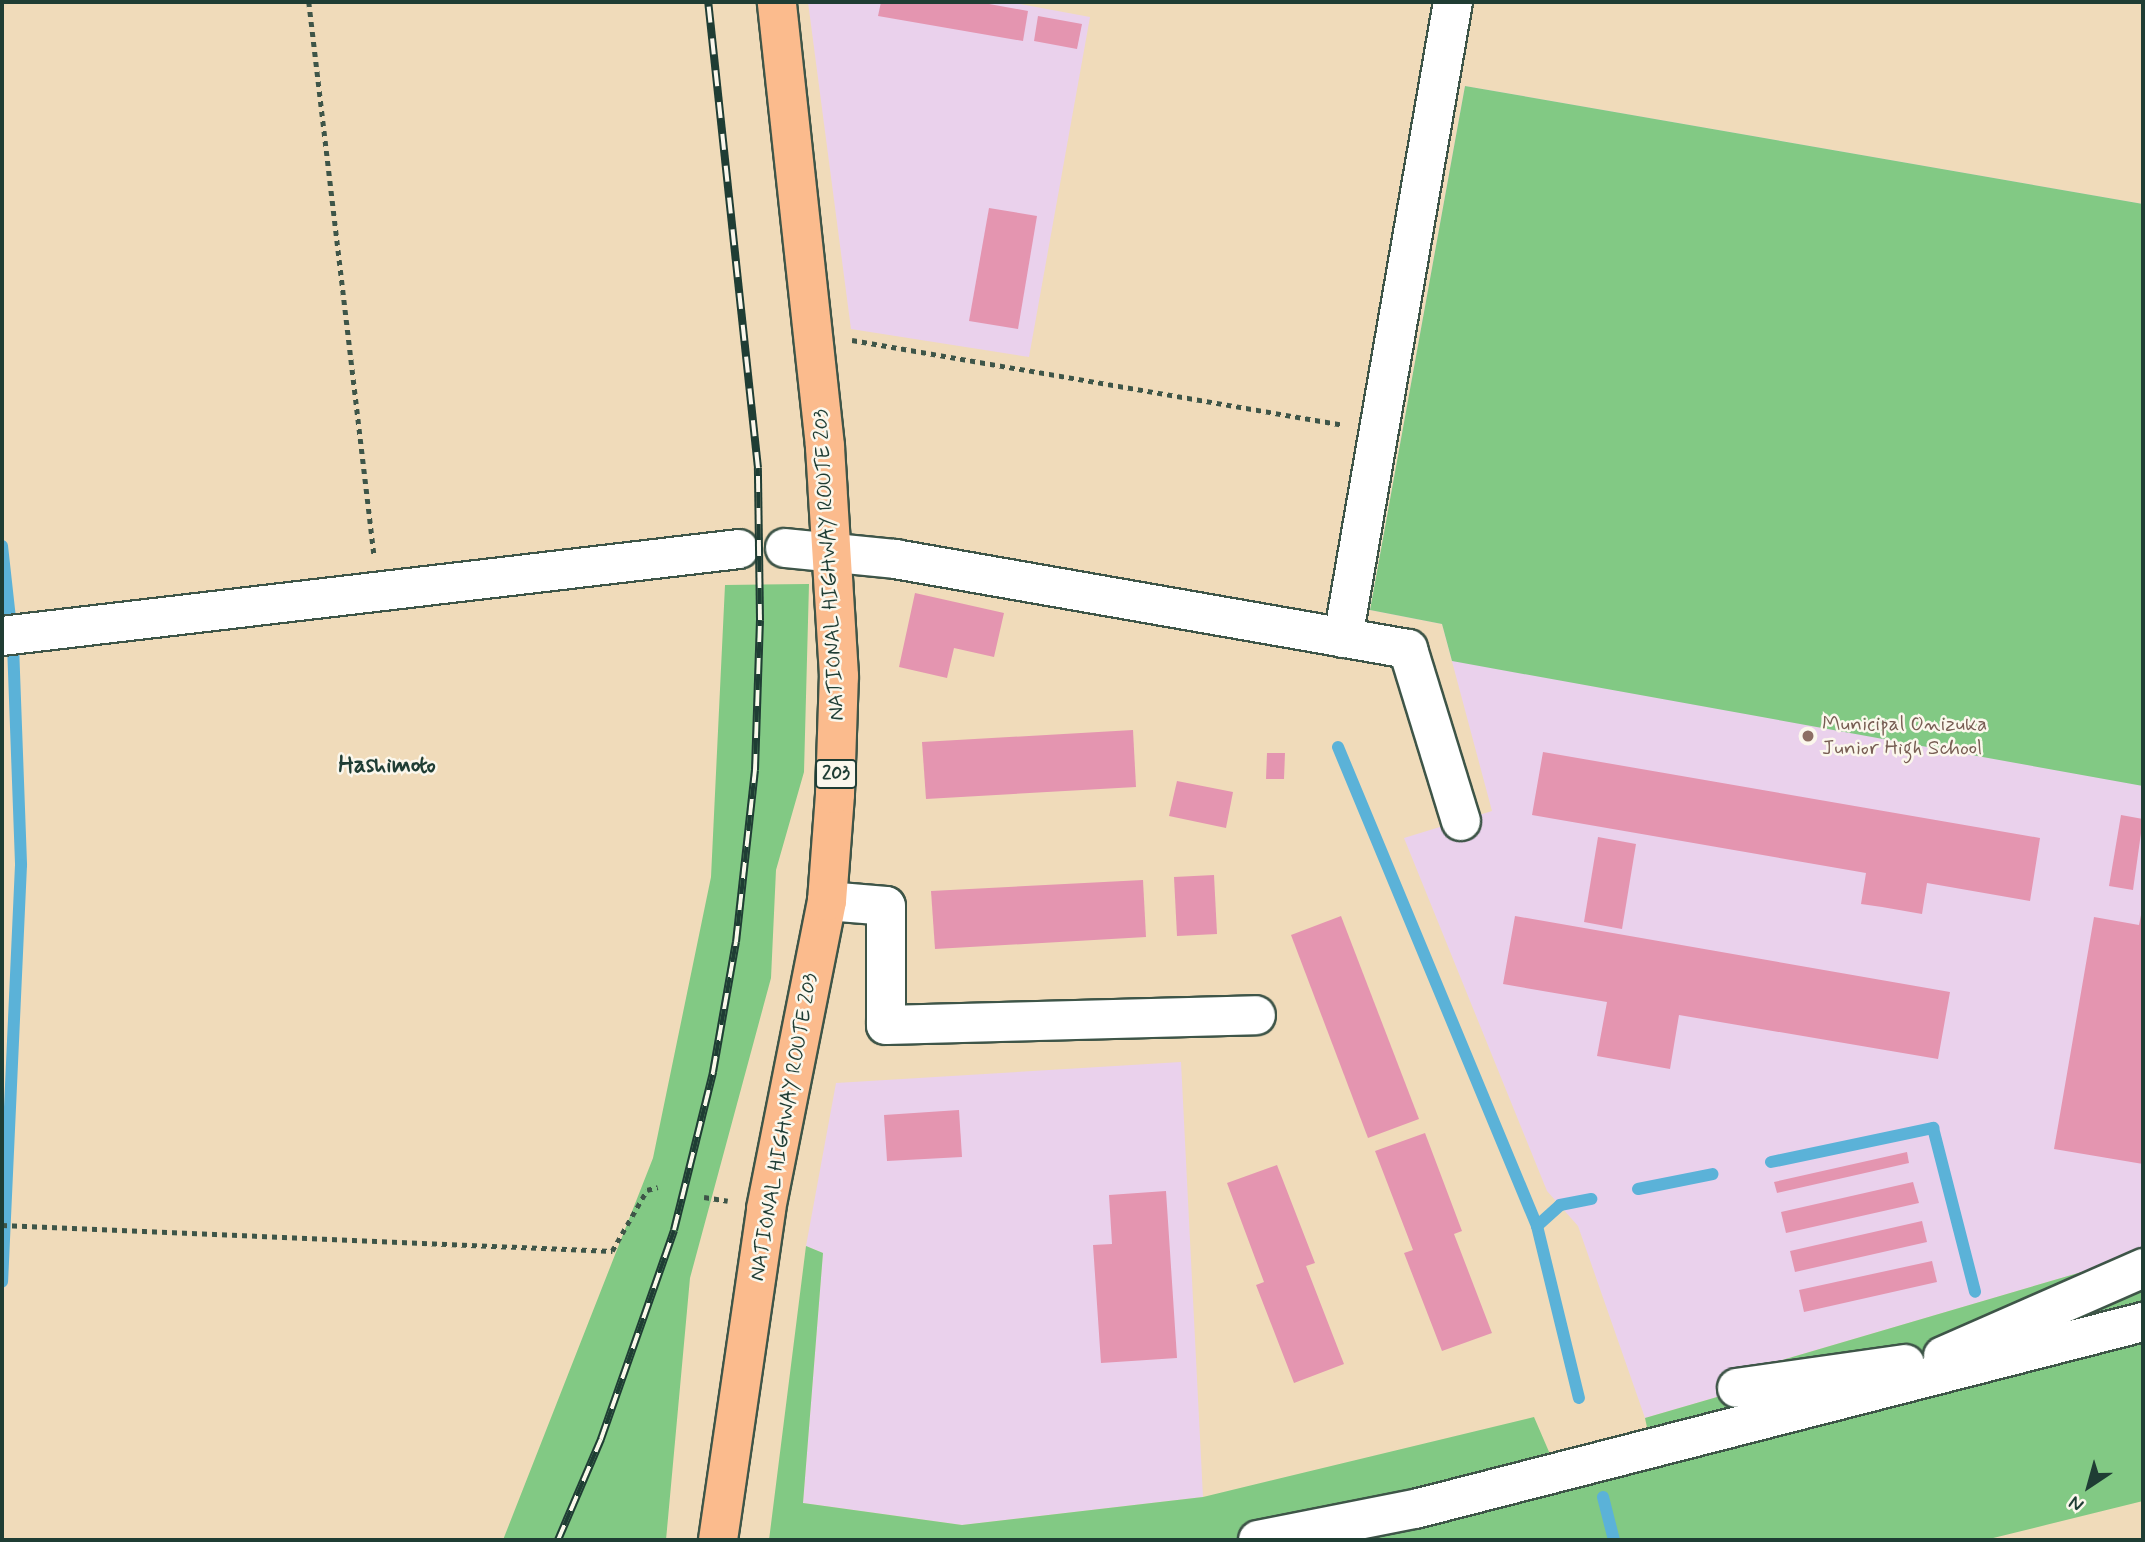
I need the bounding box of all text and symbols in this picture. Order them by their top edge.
street label: NATIONAL HIGHWAY ROUTE 203 [808,408,850,722]
place label: Municipal Onizuka Junior High School [1822,711,1984,761]
marker: Municipal Onizuka Junior High School [1800,728,1816,744]
district label: Hashimoto [338,752,436,780]
road number: 203 [815,758,857,790]
street label: NATIONAL HIGHWAY ROUTE 203 [744,970,824,1284]
north arrow [2054,1451,2124,1521]
text: N [2064,1490,2089,1517]

